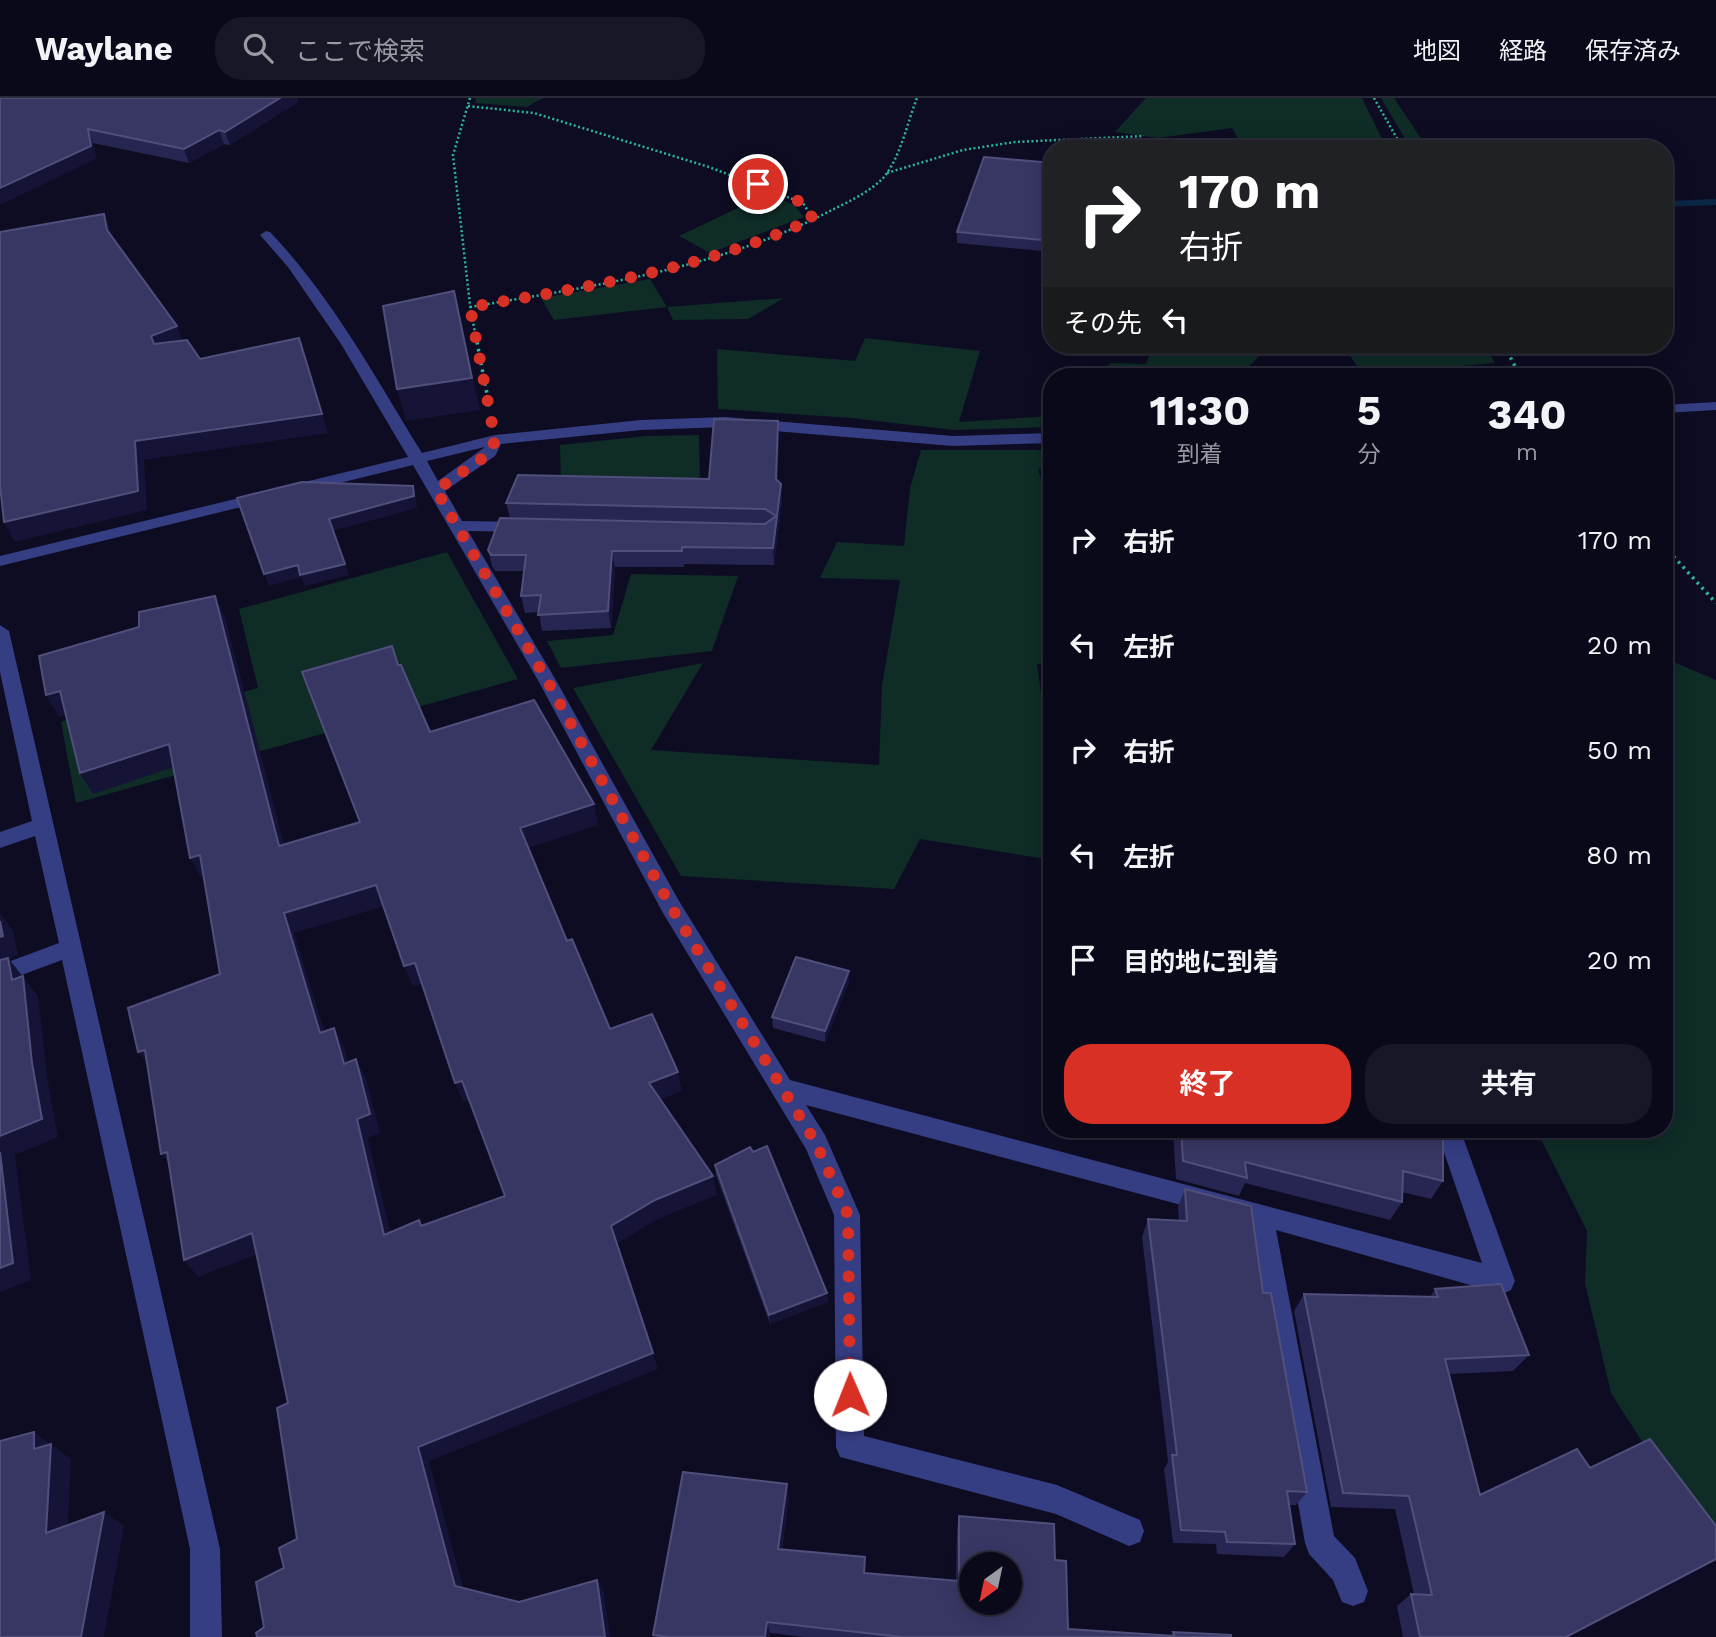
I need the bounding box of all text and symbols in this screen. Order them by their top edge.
search box [215,17,705,80]
text: Waylane [35,29,173,68]
icon: search [239,29,277,67]
text: ここで検索 [295,36,425,66]
text: 地図 [1413,37,1461,65]
text: 経路 [1499,37,1547,65]
text: 保存済み [1585,37,1681,65]
pin [728,154,788,214]
text: 170 m [1179,162,1320,220]
icon: arrive [739,165,777,203]
icon: right [1064,168,1155,259]
text: 右折 [1179,228,1243,266]
icon: left [1156,301,1194,339]
text: その先 [1064,308,1142,338]
text: 11:30 [1149,386,1250,435]
text: 5 [1357,386,1381,435]
text: 340 [1488,390,1567,439]
text: m [1516,439,1538,466]
text: 到着 [1177,441,1223,468]
text: 分 [1357,441,1380,468]
icon: right [1064,521,1102,559]
text: 170 m [1578,525,1652,555]
text: 右折 [1123,527,1175,557]
icon: left [1064,626,1102,664]
text: 20 m [1587,630,1652,660]
text: 左折 [1123,632,1175,662]
icon: right [1064,731,1102,769]
text: 50 m [1587,735,1652,765]
text: 右折 [1123,737,1175,767]
icon: left [1064,836,1102,874]
text: 80 m [1586,840,1652,870]
text: 左折 [1123,842,1175,872]
icon: arrive [1064,941,1102,979]
text: 20 m [1587,945,1652,975]
text: 目的地に到着 [1123,947,1279,977]
button: 終了 [1064,1044,1351,1124]
button: 共有 [1365,1044,1652,1124]
position arrow [813,1358,887,1432]
north arrow [959,1552,1022,1615]
map controls [959,1552,1022,1615]

